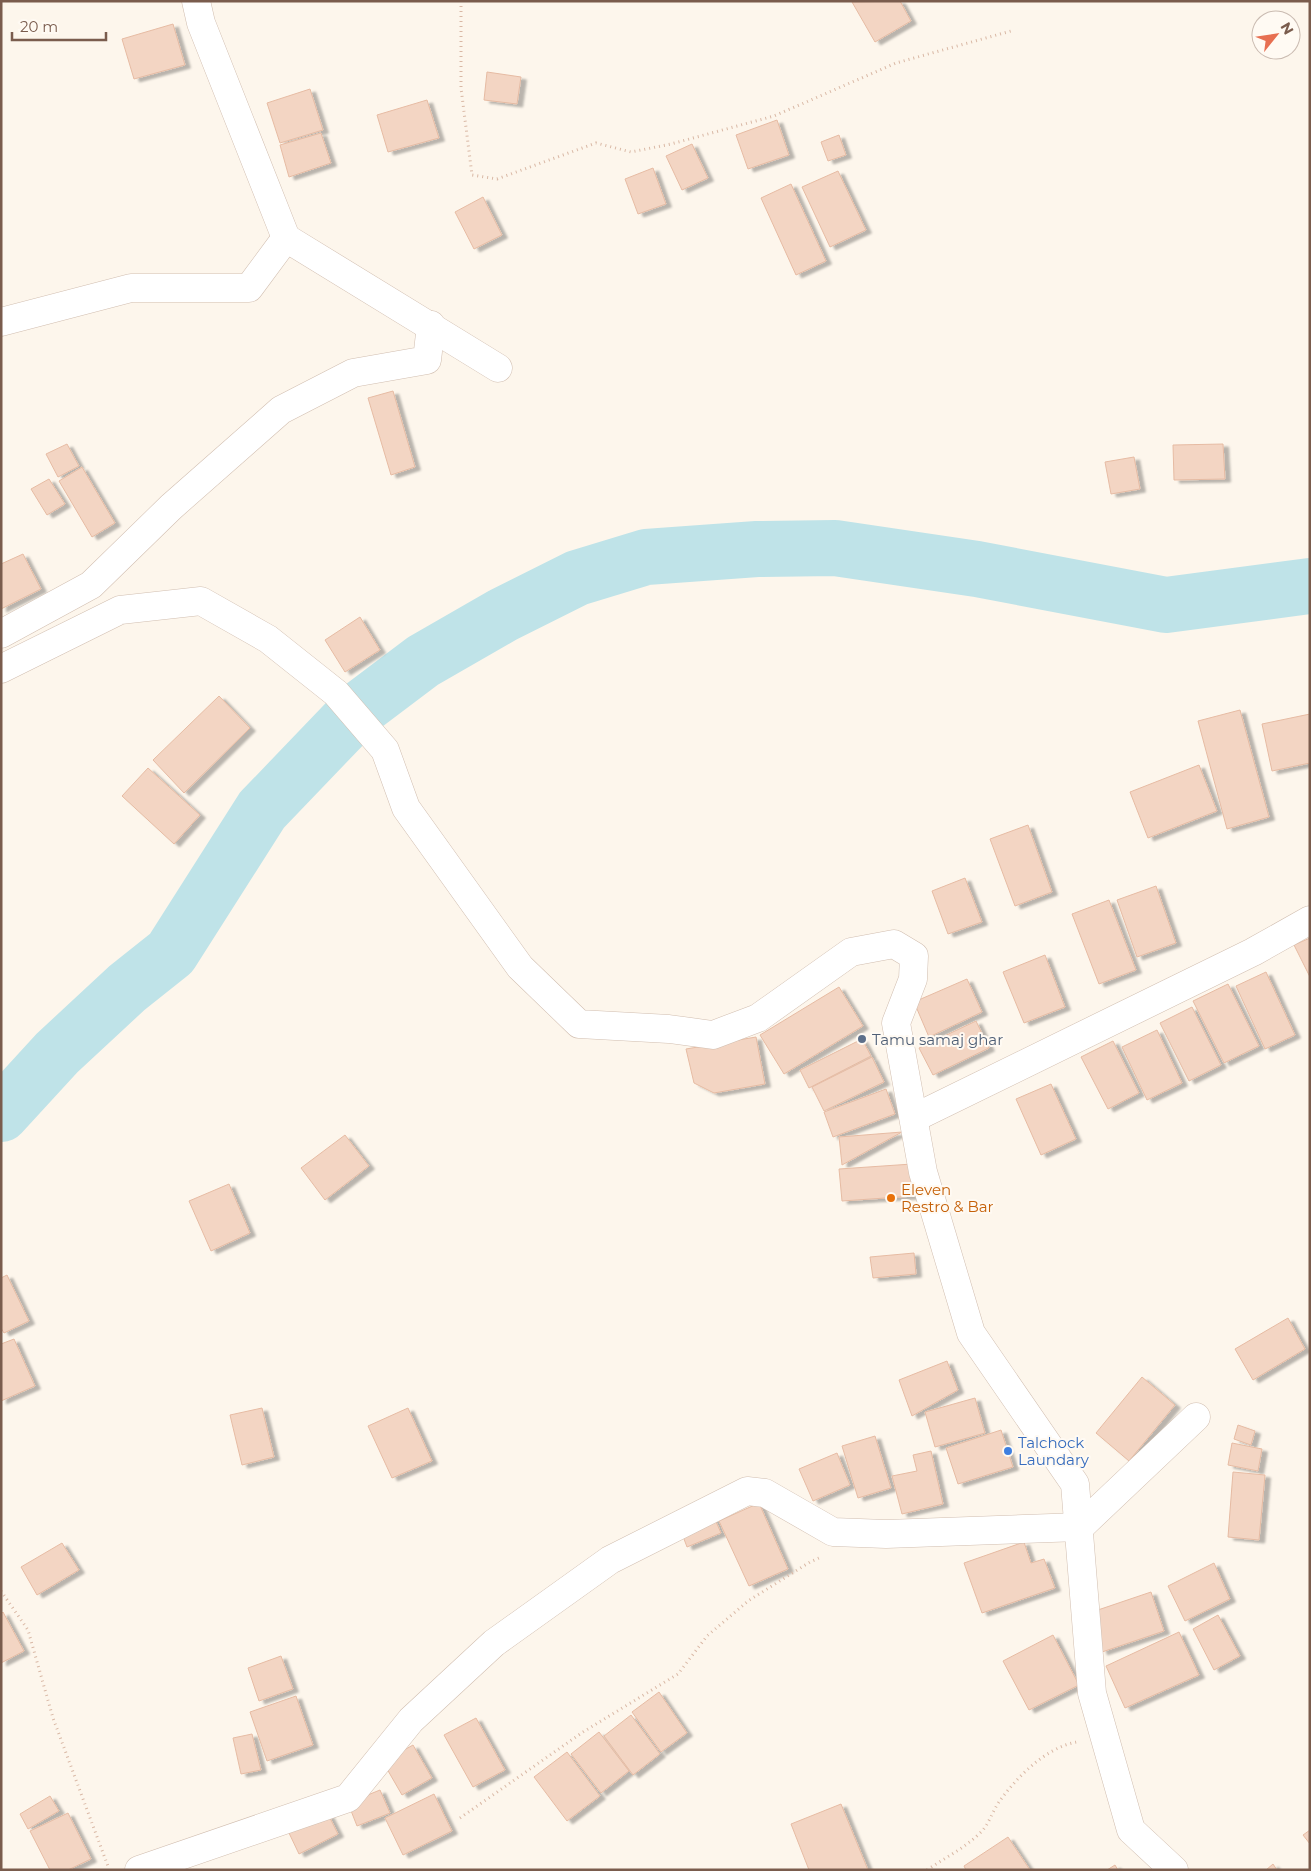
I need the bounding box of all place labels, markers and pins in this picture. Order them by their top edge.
place label: Tamu samaj ghar [872,1030,1003,1049]
marker: Tamu samaj ghar [856,1033,868,1045]
place label: Eleven Restro & Bar [901,1180,994,1216]
marker: Eleven Restro & Bar [885,1192,897,1204]
place label: Talchock Laundary [1018,1433,1090,1469]
marker: Talchock Laundary [1002,1445,1014,1457]

